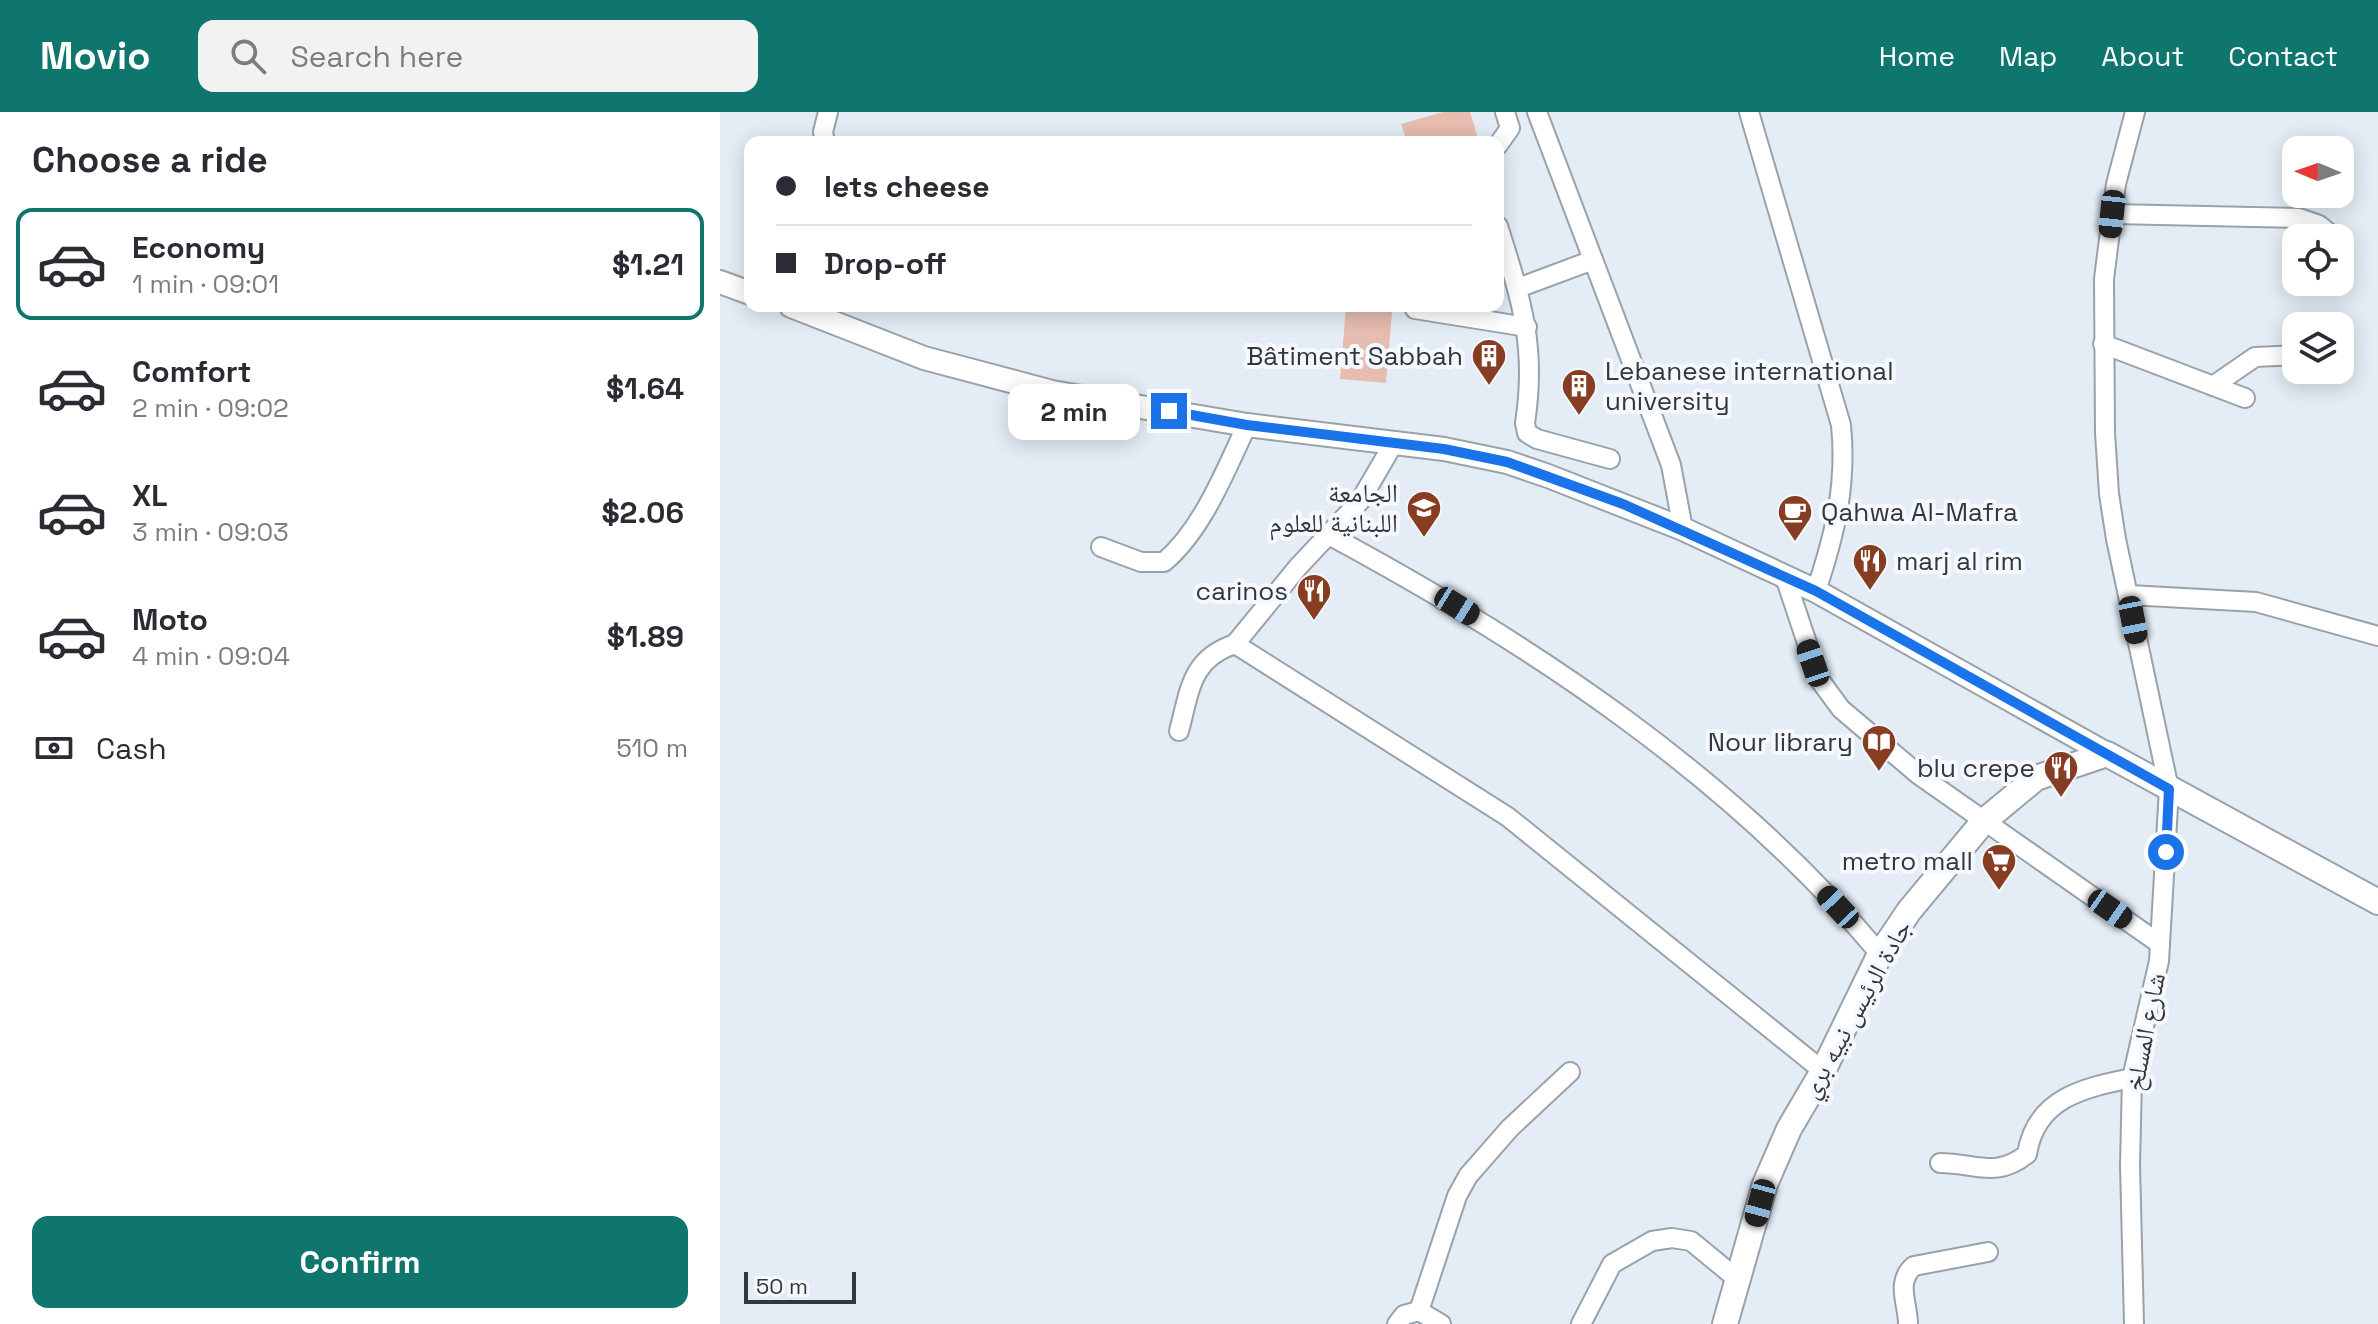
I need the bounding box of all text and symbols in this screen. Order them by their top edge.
search box [198,20,758,92]
text: Movio [40,32,150,80]
icon: search [226,34,270,78]
text: Search here [290,37,463,76]
text: Home [1879,38,1955,74]
text: Map [1999,38,2057,74]
text: About [2101,38,2184,74]
text: Contact [2228,38,2338,74]
north arrow [2282,136,2354,208]
map controls [2282,136,2354,384]
text: Choose a ride [32,137,268,183]
text: lets cheese [824,167,990,206]
car [2098,189,2126,239]
button: locate [2282,224,2354,296]
icon: car [36,228,108,300]
text: Economy [132,228,265,267]
text: Drop-off [824,244,947,283]
text: $1.21 [612,245,684,284]
text: 1 min · 09:01 [132,267,279,301]
button: layers [2282,312,2354,384]
building icon: Bâtiment Sabbah [1470,337,1508,387]
place label: Bâtiment Sabbah [1246,339,1463,373]
icon: car [36,352,108,424]
text: Comfort [132,352,251,391]
place label: Lebanese international university [1605,354,1894,418]
building icon: Lebanese international university [1560,367,1598,417]
text: $1.64 [606,369,684,408]
callout: 2 min [1009,383,1141,439]
text: 2 min · 09:02 [132,391,289,425]
route end [1151,393,1187,429]
text: 2 min [1040,395,1108,429]
icon: car [36,476,108,548]
text: XL [132,476,168,515]
place label: الجامعة اللبنانية للعلوم [1269,476,1398,541]
school or university icon: الجامعة اللبنانية للعلوم [1405,489,1443,539]
text: $2.06 [601,493,684,532]
cafe icon: Qahwa Al-Mafra [1776,493,1814,543]
place label: Qahwa Al-Mafra [1821,495,2018,529]
text: 3 min · 09:03 [132,515,289,549]
restaurant icon: marj al rim [1851,542,1889,592]
place label: marj al rim [1896,544,2023,578]
restaurant icon: carinos [1295,572,1333,622]
place label: carinos [1196,574,1288,608]
car [1430,583,1484,629]
car [2117,594,2149,646]
icon: car [36,600,108,672]
text: Moto [132,600,208,639]
text: $1.89 [607,617,684,656]
car [1794,636,1832,690]
text: 4 min · 09:04 [132,639,290,673]
library icon: Nour library [1860,723,1898,773]
place label: Nour library [1708,725,1853,759]
icon: cash [32,726,76,770]
text: Cash [96,729,167,768]
text: 510 m [616,731,688,765]
restaurant icon: blu crepe [2042,749,2080,799]
place label: blu crepe [1917,751,2035,785]
route start [2148,834,2184,870]
supermarket icon: metro mall [1980,842,2018,892]
place label: metro mall [1842,844,1973,878]
car [1813,881,1863,933]
car [2083,885,2137,933]
street label: جادة الرئيس نبيه بري [1793,914,1922,1106]
street label: شارع المسلخ [2117,970,2173,1094]
car [1742,1177,1778,1229]
button: Confirm [32,1216,688,1308]
scale bar [744,1268,856,1304]
text: 50 m [756,1272,808,1300]

